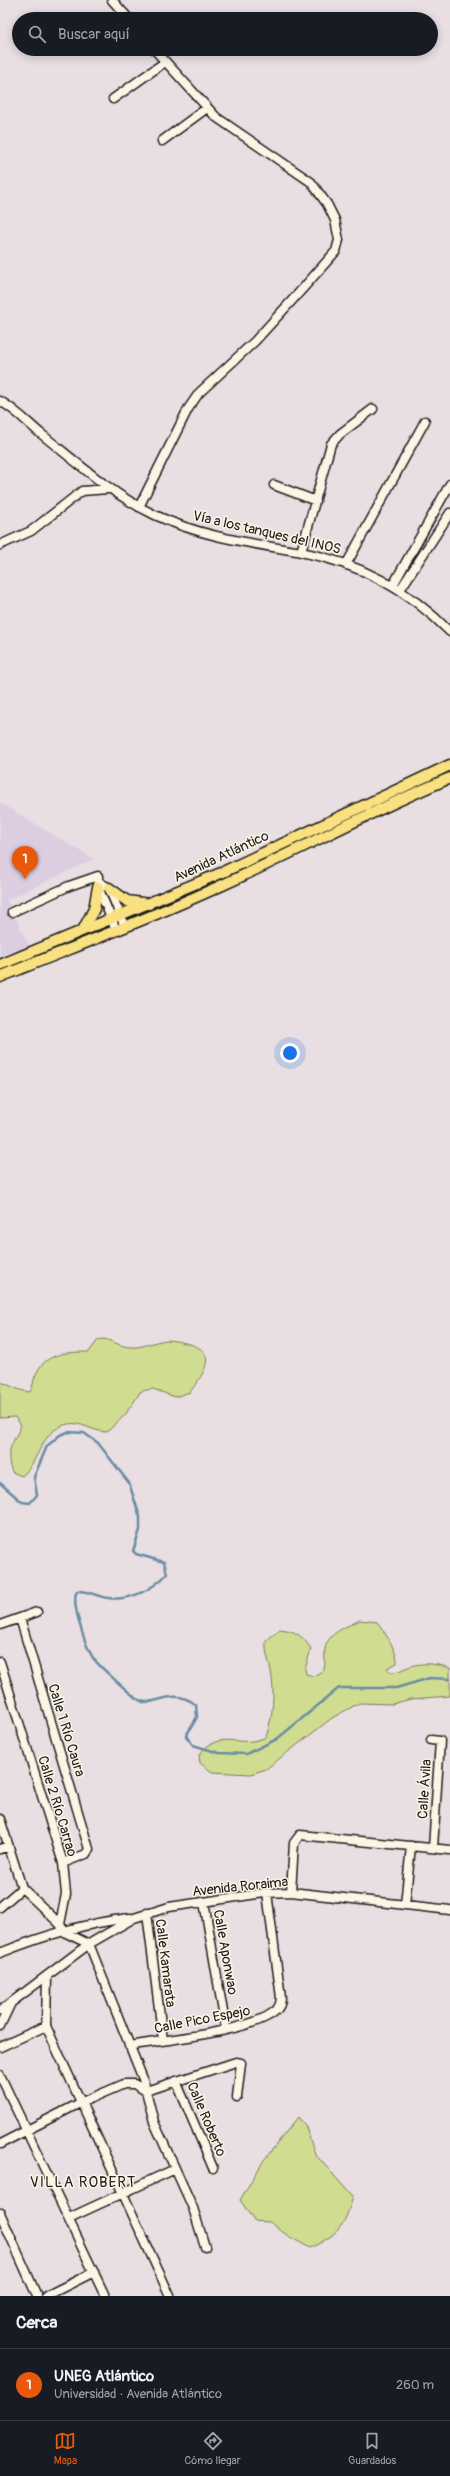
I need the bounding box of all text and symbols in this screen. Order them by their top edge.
search box [12,12,438,56]
icon: search [26,23,48,45]
text: Buscar aquí [58,25,130,44]
street label: Vía a los tanques del INOS [191,507,343,558]
street label: Avenida Atlántico [171,827,272,886]
pin: 1 [12,846,38,879]
your location [280,1043,300,1063]
street label: Calle 1 Río Caura [44,1682,89,1779]
street label: Calle 2 Río Carrao [34,1754,81,1859]
street label: Calle Ávila [413,1759,435,1819]
street label: Avenida Roraima [191,1873,289,1900]
street label: Calle Aponwao [210,1908,241,1996]
street label: Calle Kamarata [152,1918,179,2008]
street label: Calle Pico Espejo [153,2002,252,2037]
street label: Calle Roberto [183,2079,230,2159]
district label: VILLA ROBERT [30,2173,136,2192]
text: Cerca [16,2312,57,2333]
text: UNEG Atlántico [54,2367,154,2386]
text: 1 [26,2377,32,2393]
text: 260 m [396,2377,434,2393]
text: Universidad · Avenida Atlántico [54,2386,222,2402]
tab: Mapa [54,2430,77,2467]
tab: Cómo llegar [185,2430,241,2467]
tab: Guardados [348,2430,396,2467]

